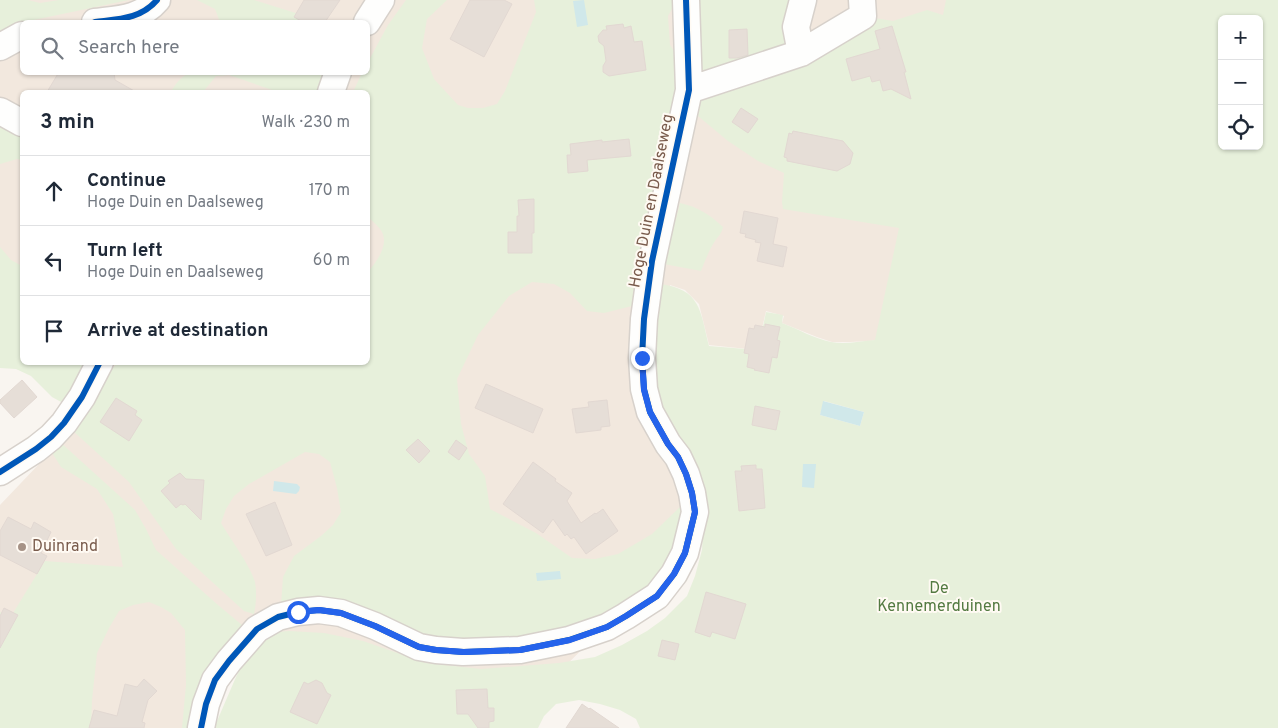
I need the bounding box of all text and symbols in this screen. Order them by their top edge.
map controls [1218,15,1263,150]
button: + [1218,15,1263,60]
search box [20,20,370,75]
icon: search [38,34,66,62]
text: Search here [78,36,180,60]
button: − [1218,60,1263,105]
button: locate [1218,105,1263,150]
text: 3 min [40,109,95,136]
street label: Hoge Duin en Daalseweg [625,112,679,290]
text: Walk · 230 m [261,113,350,133]
text: Continue [87,169,166,193]
icon: ahead [40,177,68,205]
text: 170 m [309,181,350,201]
text: Hoge Duin en Daalseweg [87,193,264,213]
text: Turn left [87,239,163,263]
icon: left [40,247,68,275]
text: 60 m [313,251,350,271]
text: Hoge Duin en Daalseweg [87,263,264,283]
icon: arrive [40,317,68,345]
text: Arrive at destination [87,319,268,343]
route end [631,347,654,370]
place label: Duinrand [32,537,98,557]
marker: Duinrand [16,541,28,553]
park label: De Kennemerduinen [877,579,1001,617]
route start [287,601,310,624]

